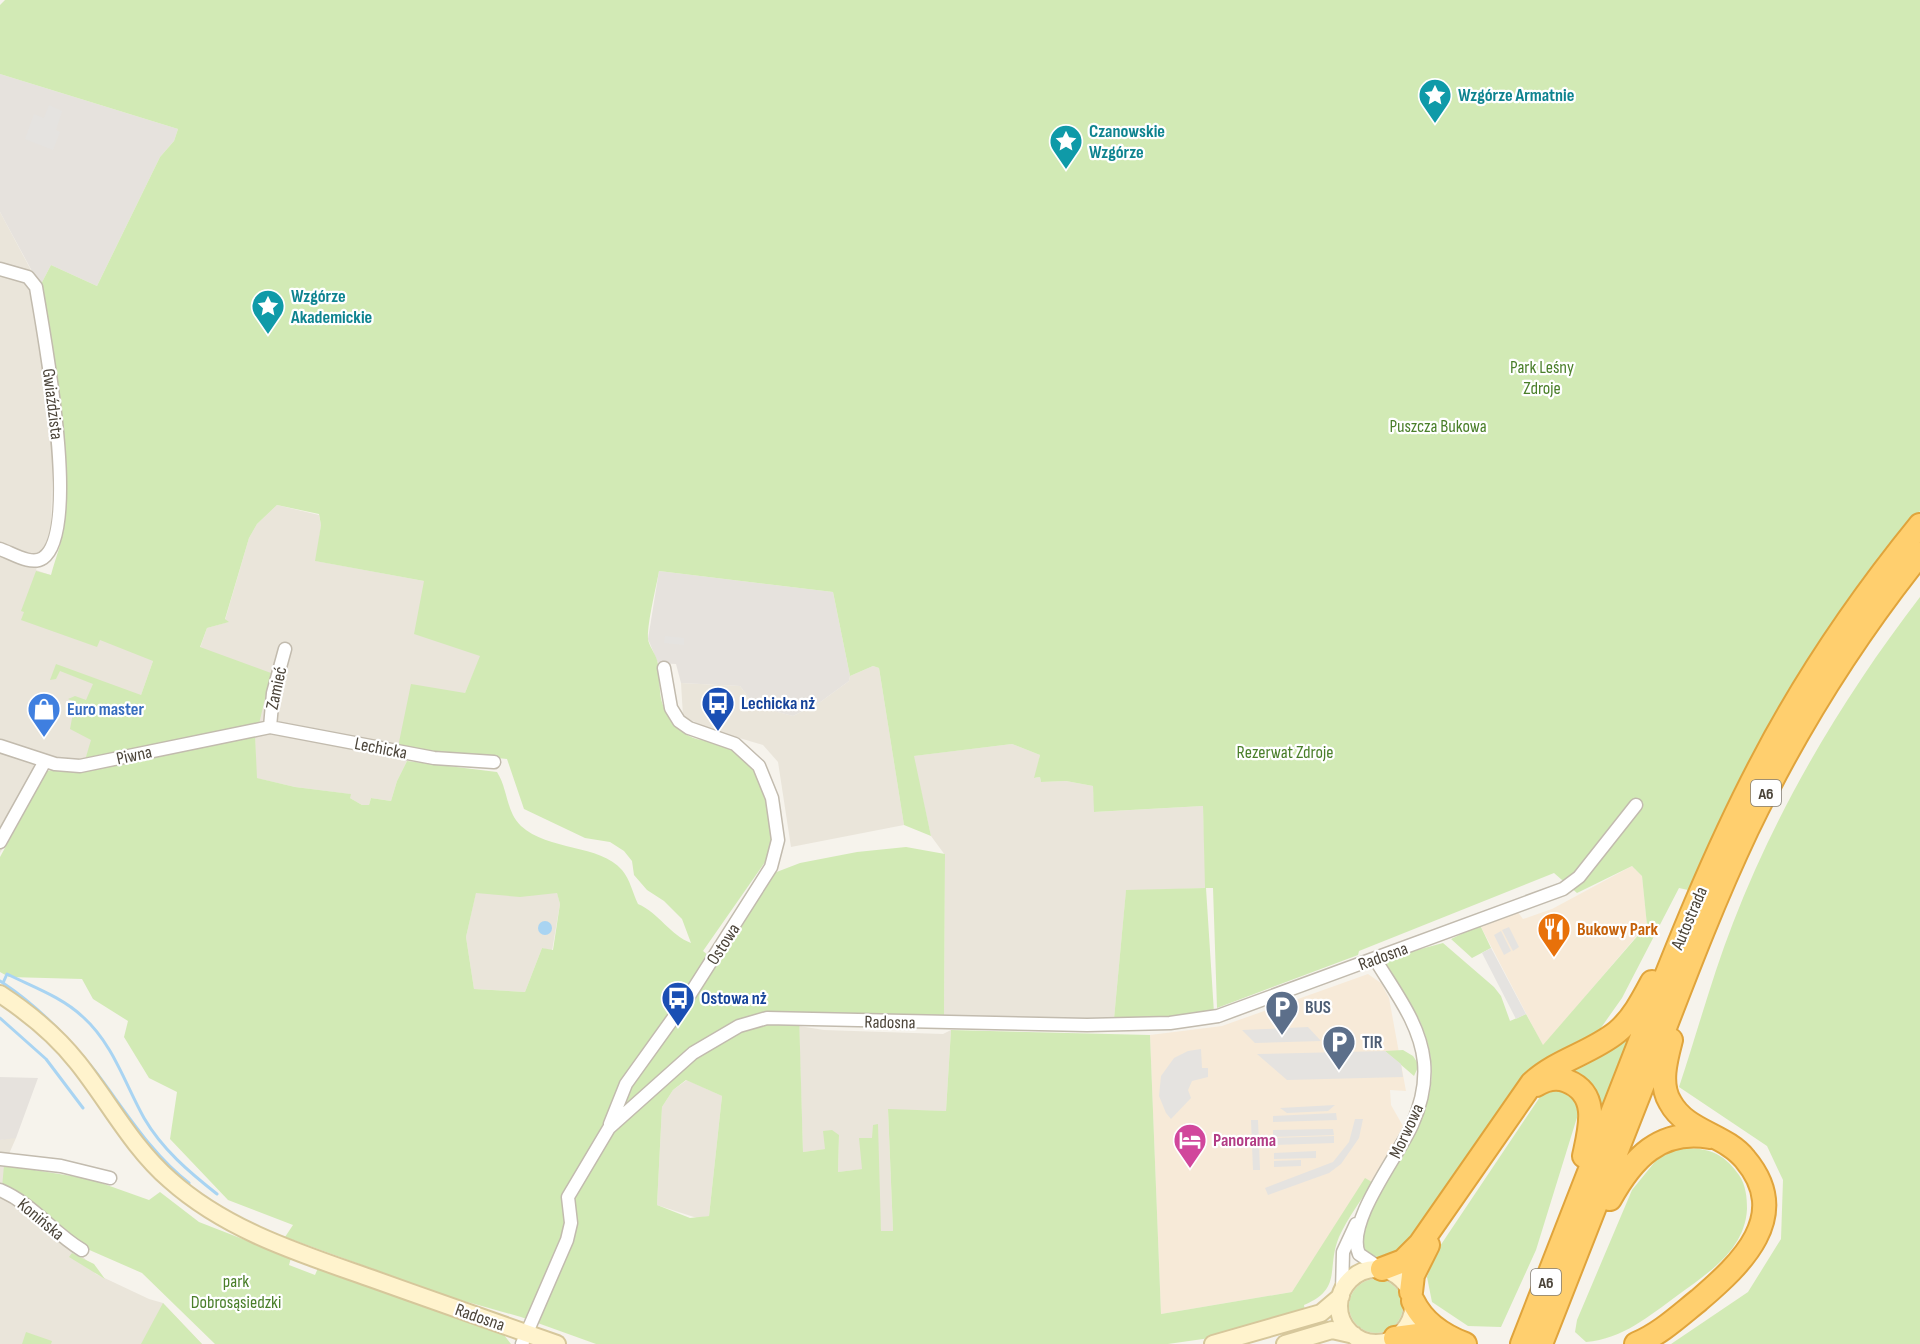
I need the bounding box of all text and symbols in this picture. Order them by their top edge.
place icon: Wzgórze Armatnie [1417,77,1453,124]
place label: Wzgórze Armatnie [1458,85,1574,106]
place label: Czanowskie Wzgórze [1089,121,1165,163]
place icon: Czanowskie Wzgórze [1048,123,1084,170]
place label: Wzgórze Akademickie [290,286,372,328]
place icon: Wzgórze Akademickie [250,288,286,335]
park label: Park Leśny Zdroje [1510,357,1574,399]
street label: Gwiaździsta [38,367,67,441]
park label: Puszcza Bukowa [1389,416,1487,437]
street label: Zamieć [262,665,291,712]
bus stop icon: Lechicka nż [700,685,736,732]
shop icon: Euro master [26,691,62,738]
place label: Lechicka nż [741,693,815,714]
place label: Euro master [67,699,144,720]
street label: Lechicka [353,733,409,764]
street label: Piwna [114,741,154,769]
park label: Rezerwat Zdroje [1237,742,1333,763]
road number: A6 [1751,780,1781,806]
street label: Autostrada [1666,884,1712,954]
restaurant icon: Bukowy Park [1536,911,1572,958]
place label: Bukowy Park [1577,919,1659,940]
street label: Ostowa [702,920,744,969]
street label: Radosna [1356,938,1411,975]
bus stop icon: Ostowa nż [660,980,696,1027]
place label: Ostowa nż [701,988,767,1009]
parking icon: BUS [1264,989,1300,1036]
place label: BUS [1305,997,1331,1018]
street label: Radosna [864,1012,916,1033]
parking icon: TIR [1321,1024,1357,1071]
place label: TIR [1362,1032,1383,1053]
street label: Morwowa [1385,1101,1428,1162]
hotel icon: Panorama [1172,1122,1208,1169]
place label: Panorama [1213,1130,1276,1151]
street label: Konińska [13,1194,68,1245]
road number: A6 [1531,1269,1561,1295]
park label: park Dobrosąsiedzki [191,1271,281,1313]
street label: Radosna [452,1299,507,1336]

